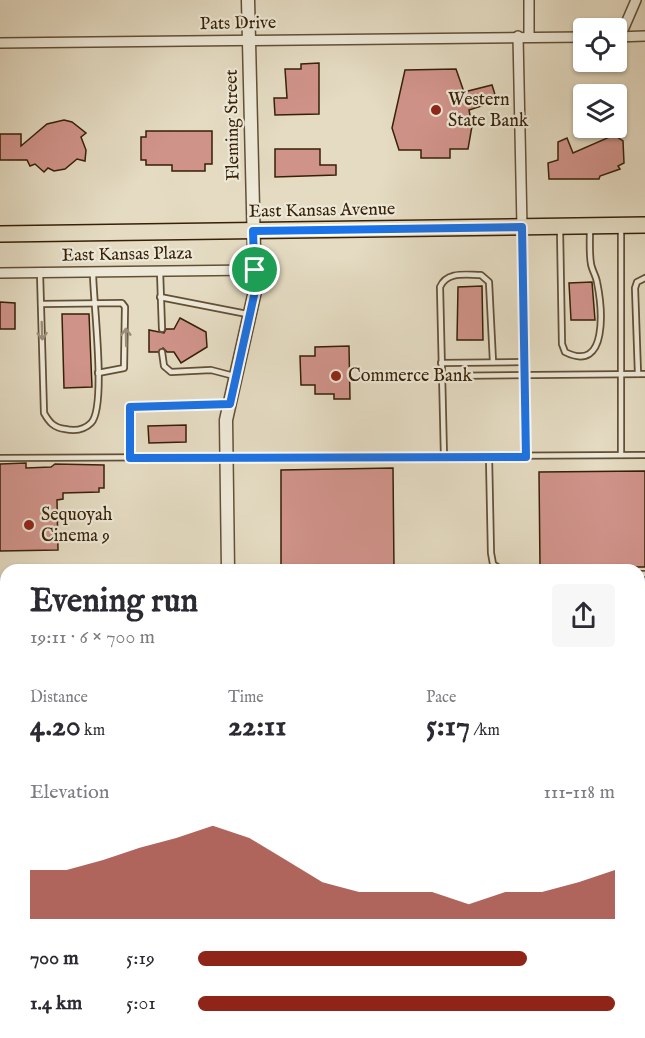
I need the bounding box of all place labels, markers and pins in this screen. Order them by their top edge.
place label: Western State Bank [448,89,529,133]
marker: Western State Bank [429,103,443,117]
pin [229,244,280,295]
place label: Commerce Bank [348,365,472,388]
marker: Commerce Bank [329,369,343,383]
place label: Sequoyah Cinema 9 [41,504,113,548]
marker: Sequoyah Cinema 9 [22,518,36,532]

